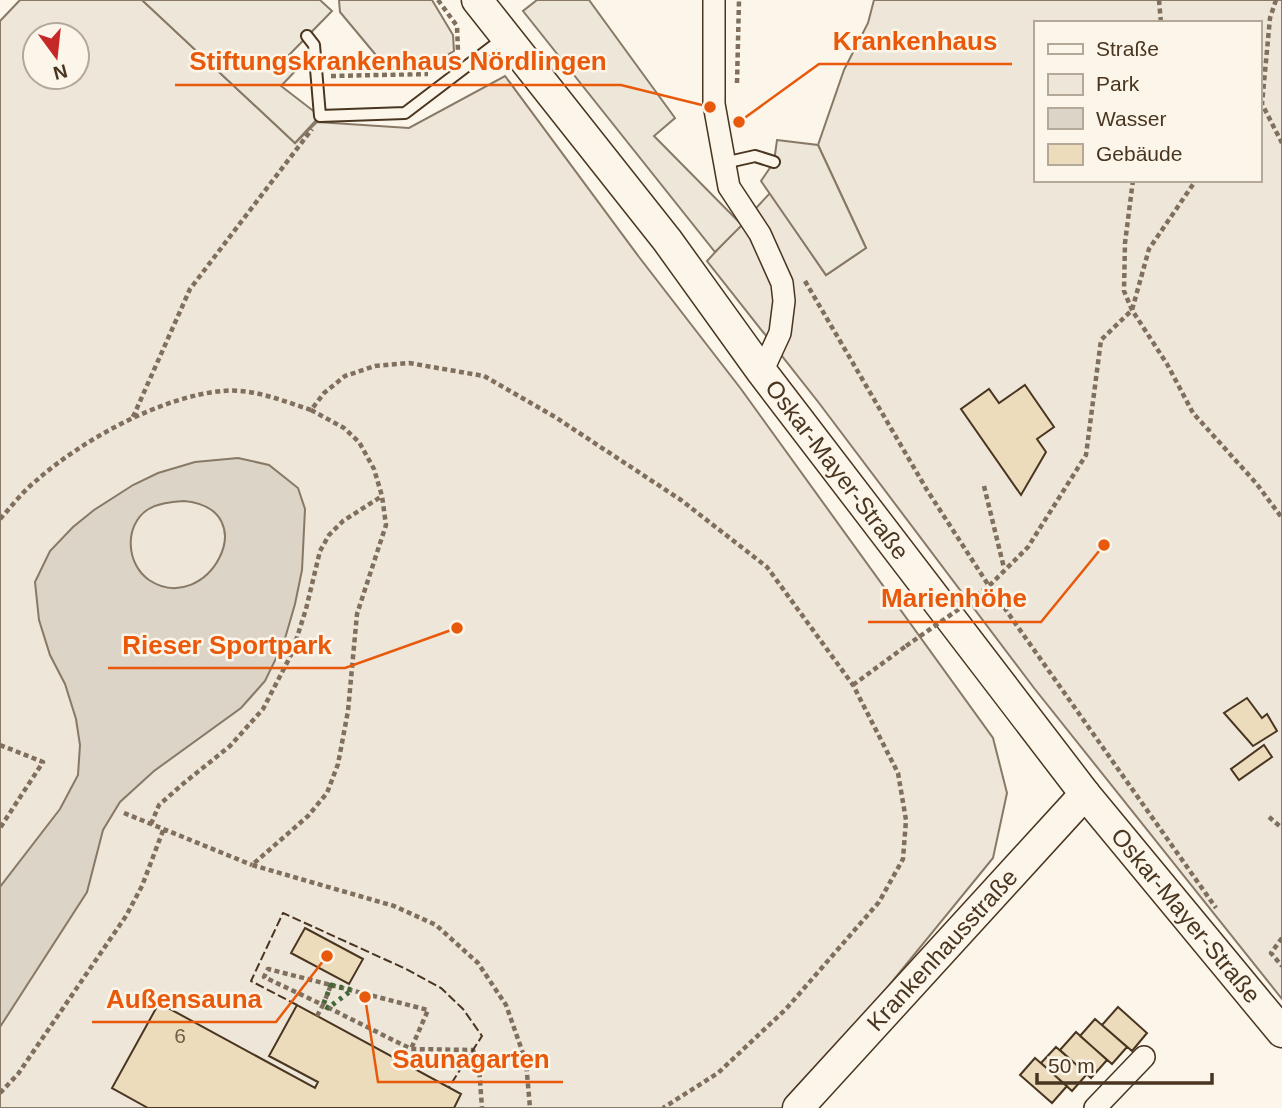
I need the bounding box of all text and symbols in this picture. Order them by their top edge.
callout: Krankenhaus [819,17,1012,64]
north arrow [21,21,91,91]
legend [1034,21,1261,182]
text: Krankenhaus [833,26,997,56]
text: Straße [1096,37,1159,60]
callout: Stiftungskrankenhaus Nördlingen [175,38,621,85]
text: Stiftungskrankenhaus Nördlingen [189,46,607,76]
text: N [51,60,70,84]
text: Park [1096,72,1140,95]
text: Wasser [1096,107,1166,130]
text: Gebäude [1096,142,1182,165]
street label: Oskar-Mayer-Straße [760,374,915,565]
callout: Marienhöhe [868,575,1041,622]
text: Marienhöhe [881,583,1027,613]
callout: Rieser Sportpark [108,621,345,668]
text: Rieser Sportpark [122,630,332,660]
street label: Oskar-Mayer-Straße [1106,822,1266,1008]
street label: Krankenhausstraße [861,863,1023,1036]
callout: Außensauna [92,975,276,1022]
text: Außensauna [106,984,263,1014]
house number: 6 [174,1024,186,1047]
callout: Saunagarten [378,1035,563,1082]
scale bar [1037,1042,1212,1086]
text: Saunagarten [392,1044,550,1074]
text: 50 m [1048,1054,1095,1077]

